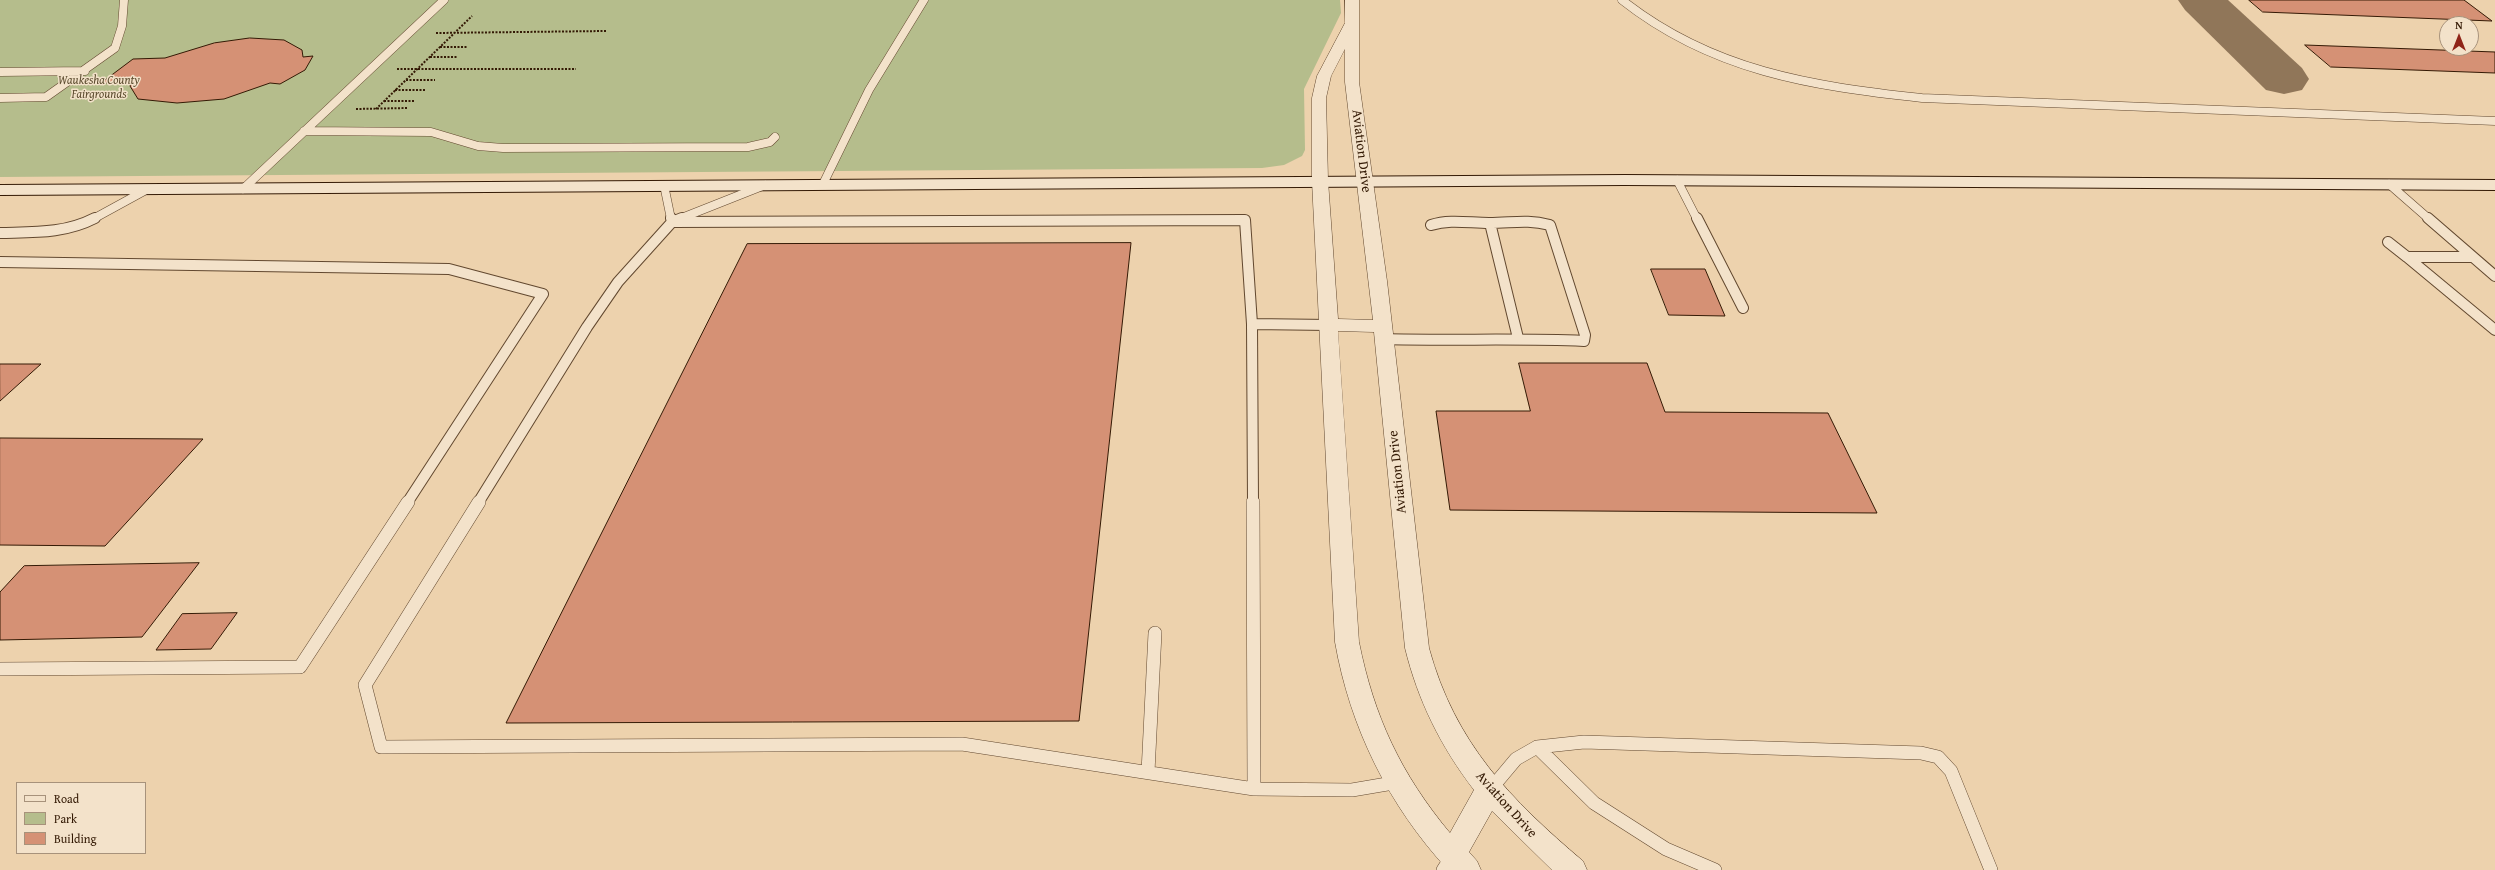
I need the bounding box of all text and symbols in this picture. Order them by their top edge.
north arrow [2439,16,2479,56]
text: N [2455,17,2463,33]
park label: Waukesha County Fairgrounds [58,74,140,102]
street label: Aviation Drive [1348,108,1374,194]
street label: Aviation Drive [1385,430,1411,514]
street label: Aviation Drive [1472,768,1540,842]
legend [16,782,146,854]
text: Road [54,790,79,807]
text: Park [54,810,77,827]
text: Building [54,830,97,847]

